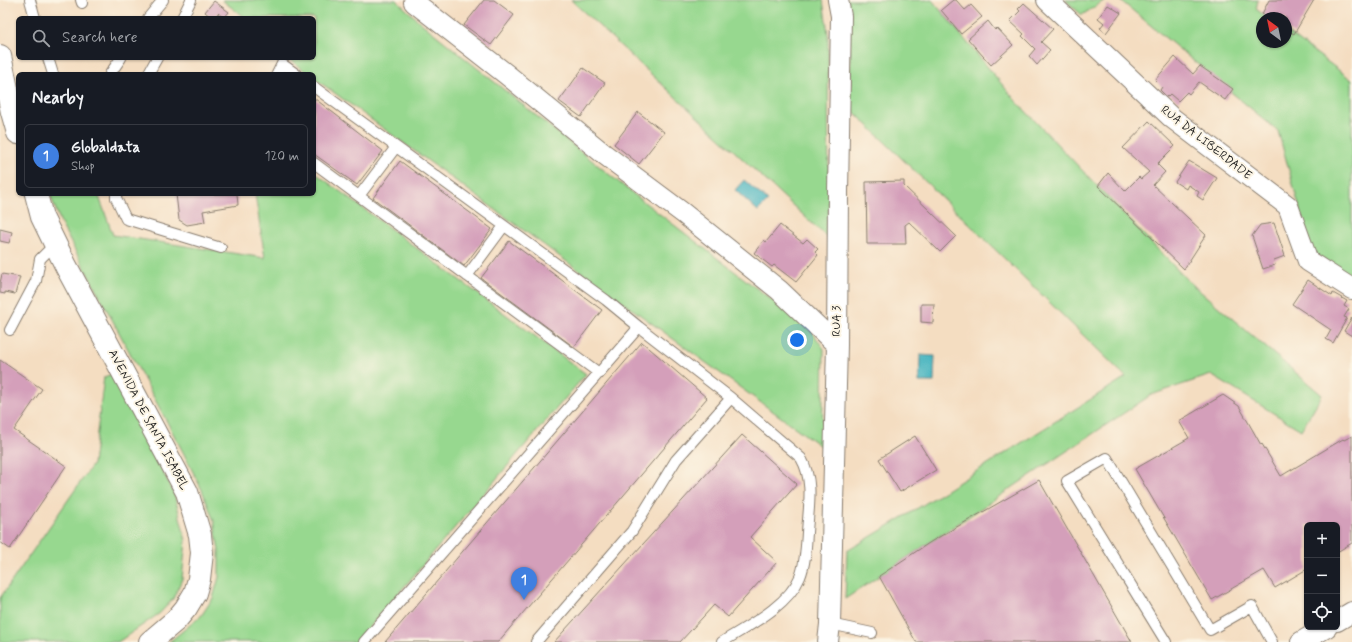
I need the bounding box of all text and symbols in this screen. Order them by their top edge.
north arrow [1256,12,1292,48]
search box [16,16,316,60]
icon: search [30,27,52,49]
text: Search here [62,28,138,48]
text: Nearby [32,87,84,109]
street label: RUA DA LIBERDADE [1157,102,1255,184]
text: Globaldata [71,138,140,158]
text: 1 [43,148,49,165]
text: 120 m [265,148,299,165]
text: Shop [71,158,95,175]
street label: RUA 3 [829,305,845,337]
your location [787,330,807,350]
street label: AVENIDA DE SANTA ISABEL [104,347,192,493]
map controls [1304,522,1340,630]
button: + [1304,522,1340,558]
button: − [1304,558,1340,594]
pin: 1 [511,567,537,600]
button: locate [1304,594,1340,630]

